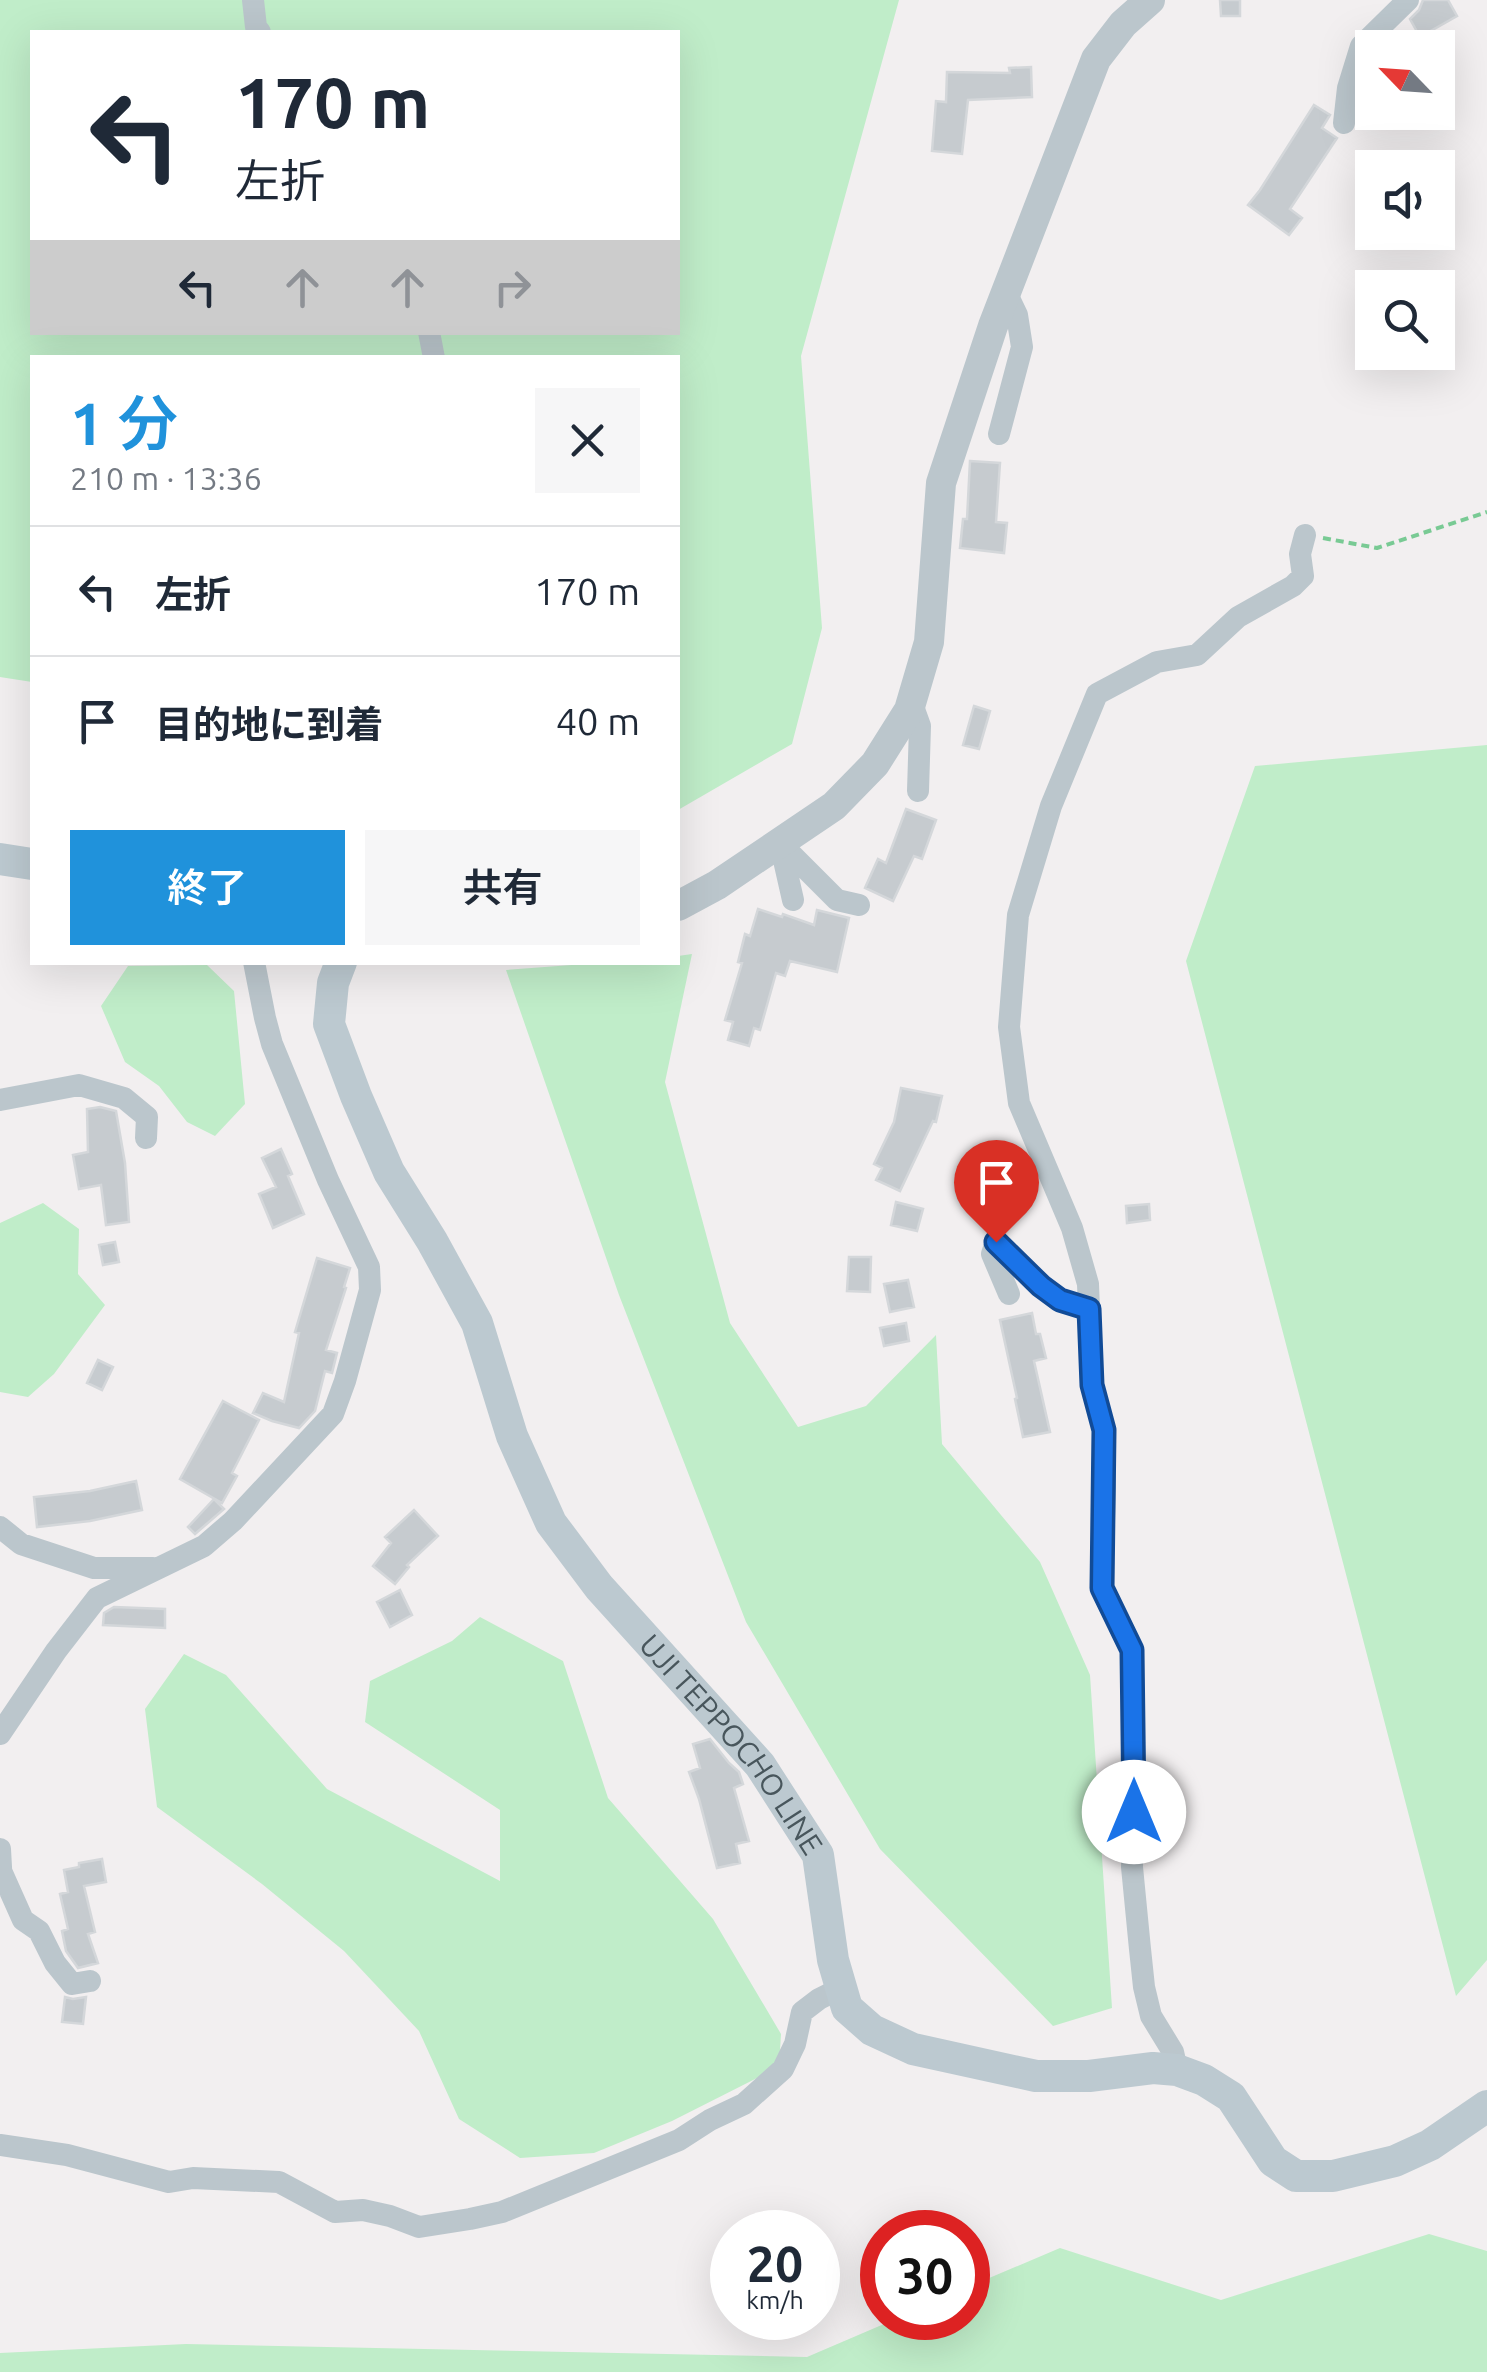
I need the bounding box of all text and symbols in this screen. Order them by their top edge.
north arrow [1355,30,1455,130]
map controls [1355,30,1455,370]
text: 170 m [235,63,430,141]
icon: left [70,70,200,200]
button: sound [1355,150,1455,250]
text: 左折 [235,155,325,206]
icon: left [170,260,225,315]
icon: ahead [275,260,330,315]
icon: ahead [380,260,435,315]
icon: right [485,260,540,315]
button: search [1355,270,1455,370]
button: close [535,388,640,493]
text: 1 分 [70,389,178,456]
text: 210 m · 13:36 [70,460,262,496]
icon: left [70,564,125,619]
text: 170 m [534,570,640,612]
text: 左折 [155,573,231,615]
icon: arrive [70,694,125,749]
text: 40 m [556,700,640,742]
text: 目的地に到着 [155,703,383,745]
button: 終了 [70,830,345,945]
button: 共有 [365,830,640,945]
pin [954,1140,1039,1243]
icon: arrive [969,1155,1024,1210]
street label: UJI TEPPOCHO LINE [633,1627,830,1861]
position arrow [1082,1760,1186,1864]
speed limit sign: 30 [860,2210,990,2340]
text: 20 [747,2235,803,2291]
text: km/h [746,2286,804,2314]

